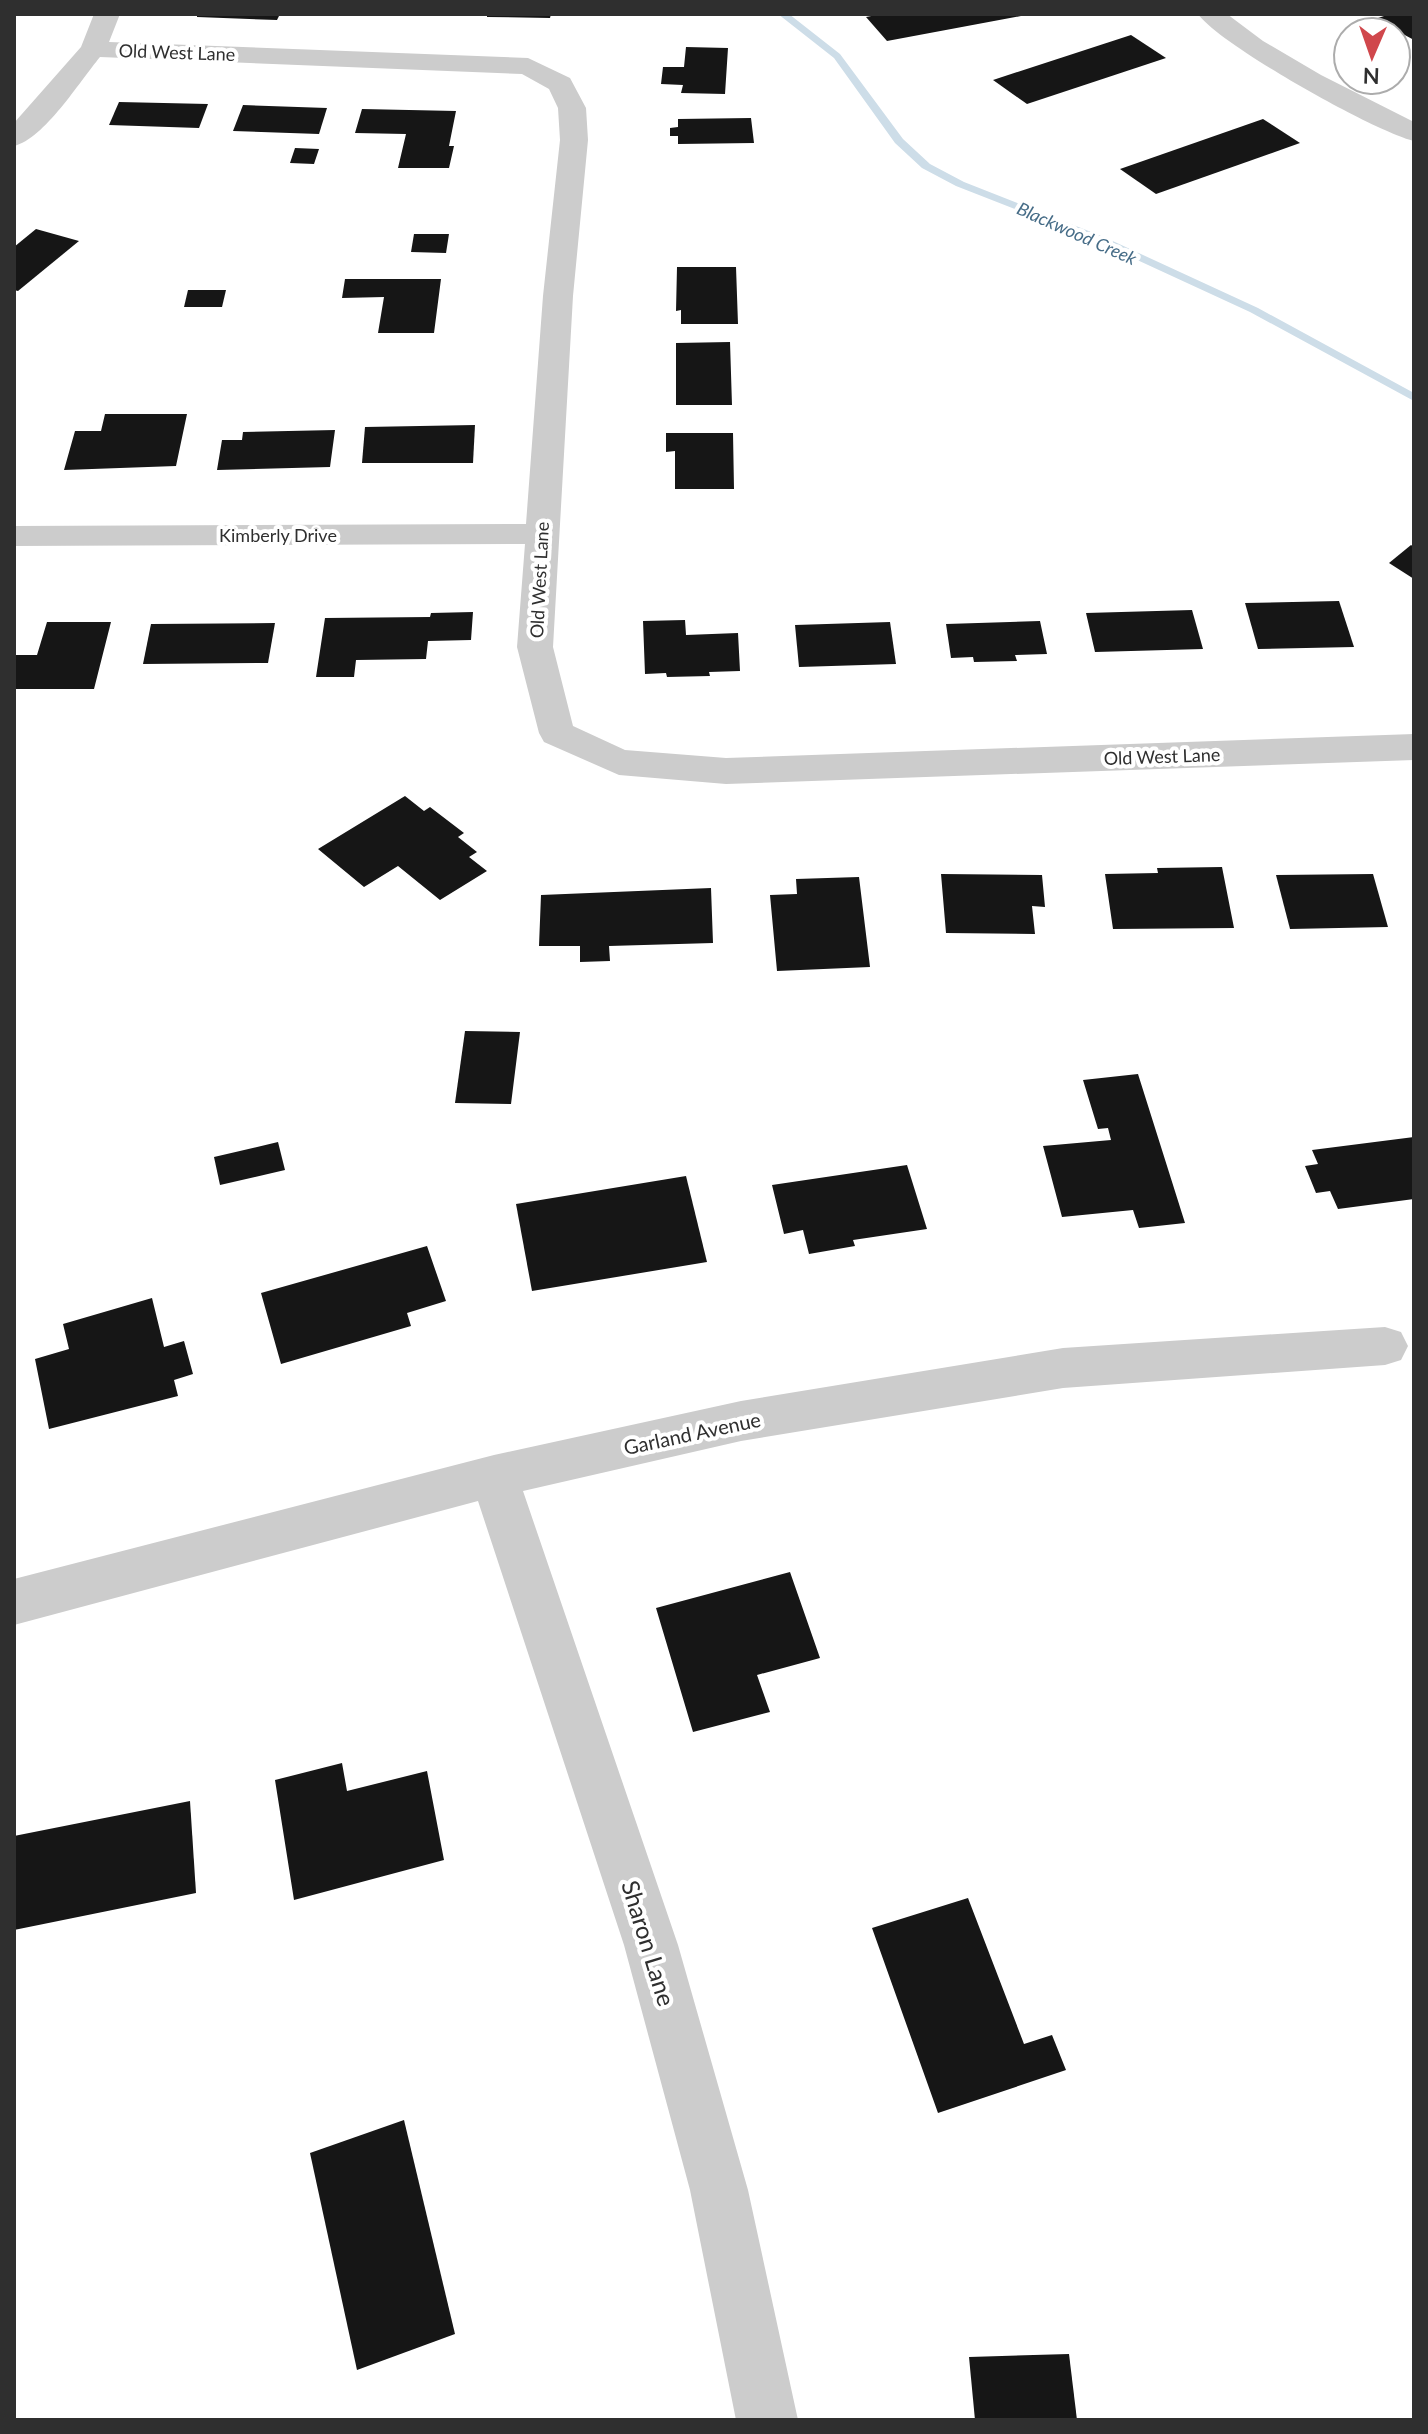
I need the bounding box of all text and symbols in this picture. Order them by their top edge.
north arrow [1332,16,1412,96]
street label: Old West Lane [118,39,236,65]
text: N [1362,63,1380,90]
water label: Blackwood Creek [1014,197,1141,269]
street label: Old West Lane [525,521,553,639]
street label: Kimberly Drive [219,524,337,546]
street label: Old West Lane [1103,743,1221,769]
street label: Garland Avenue [621,1407,763,1459]
street label: Sharon Lane [616,1877,682,2009]

